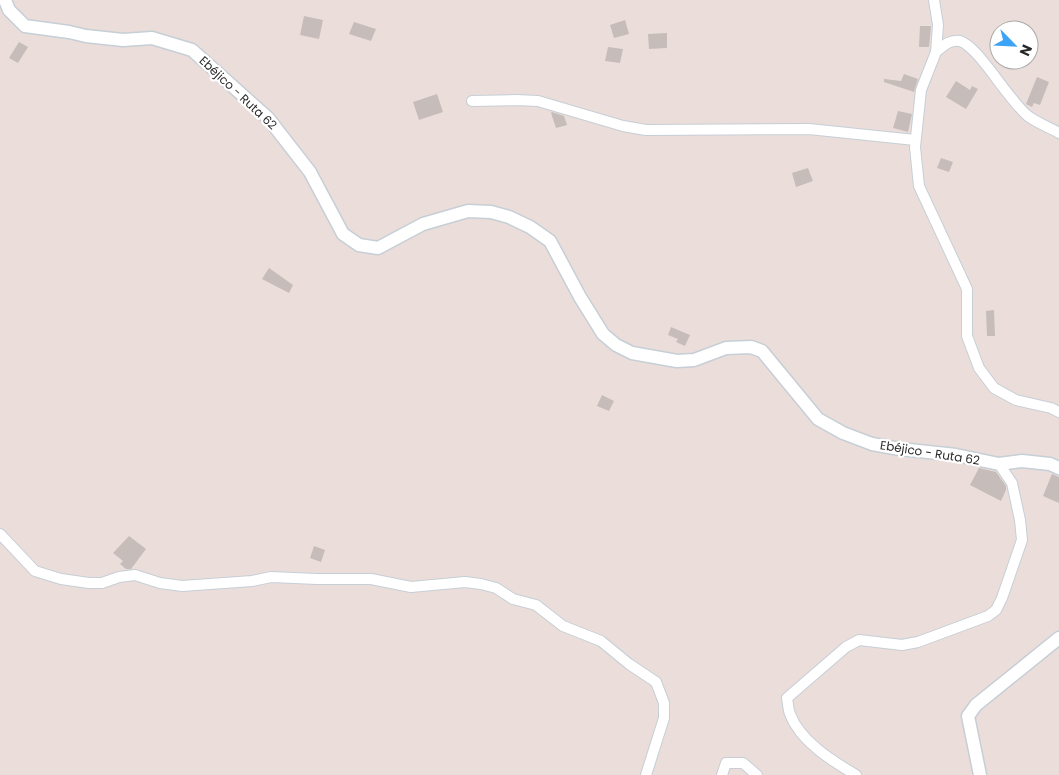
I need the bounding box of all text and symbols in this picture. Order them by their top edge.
north arrow [989,20,1039,70]
text: N [1015,41,1037,59]
street label: Ebéjico - Ruta 62 [196,52,281,133]
street label: Ebéjico - Ruta 62 [879,436,981,469]

